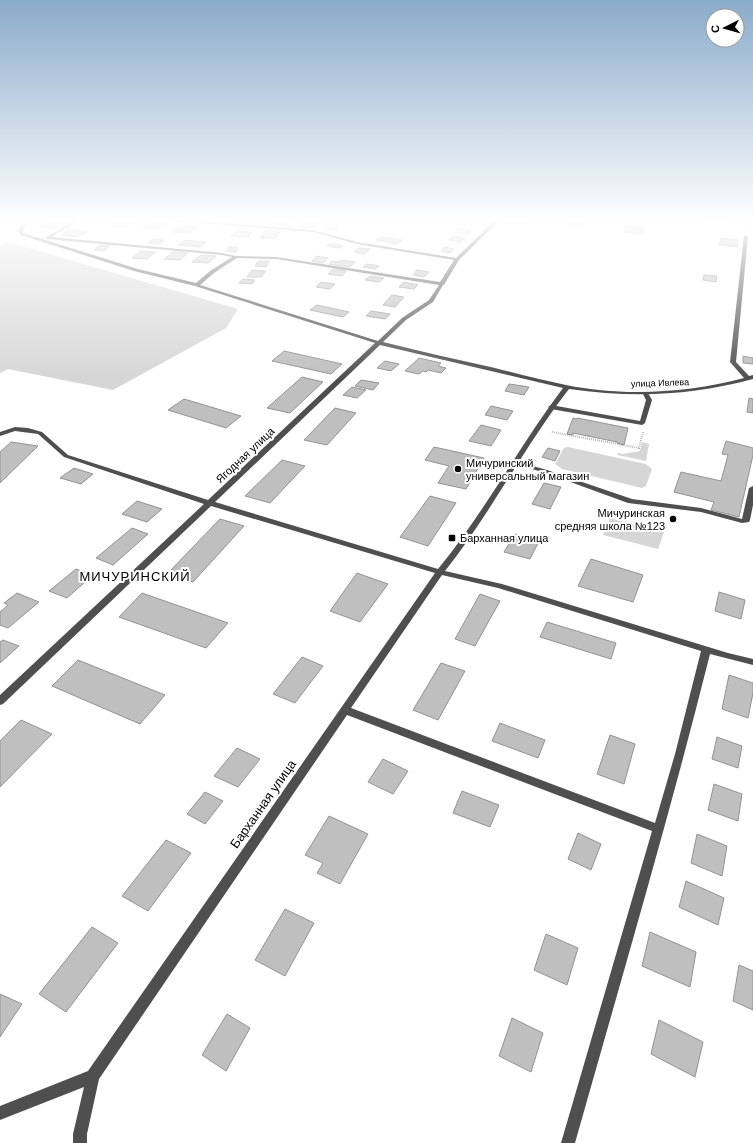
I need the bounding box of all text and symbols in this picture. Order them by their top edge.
north arrow [705,8,745,48]
text: С [709,24,721,34]
street label: улица Ивлева [631,377,689,389]
street label: Ягодная улица [213,424,277,485]
place label: Мичуринский универсальный магазин [466,457,589,482]
marker: Мичуринский универсальный магазин [453,464,463,474]
place label: Мичуринская средняя школа №123 [555,507,665,532]
marker: Мичуринская средняя школа №123 [668,514,678,524]
place label: Барханная улица [460,532,549,544]
marker: Барханная улица [447,533,457,543]
district label: МИЧУРИНСКИЙ [79,569,191,584]
street label: Барханная улица [227,756,300,851]

